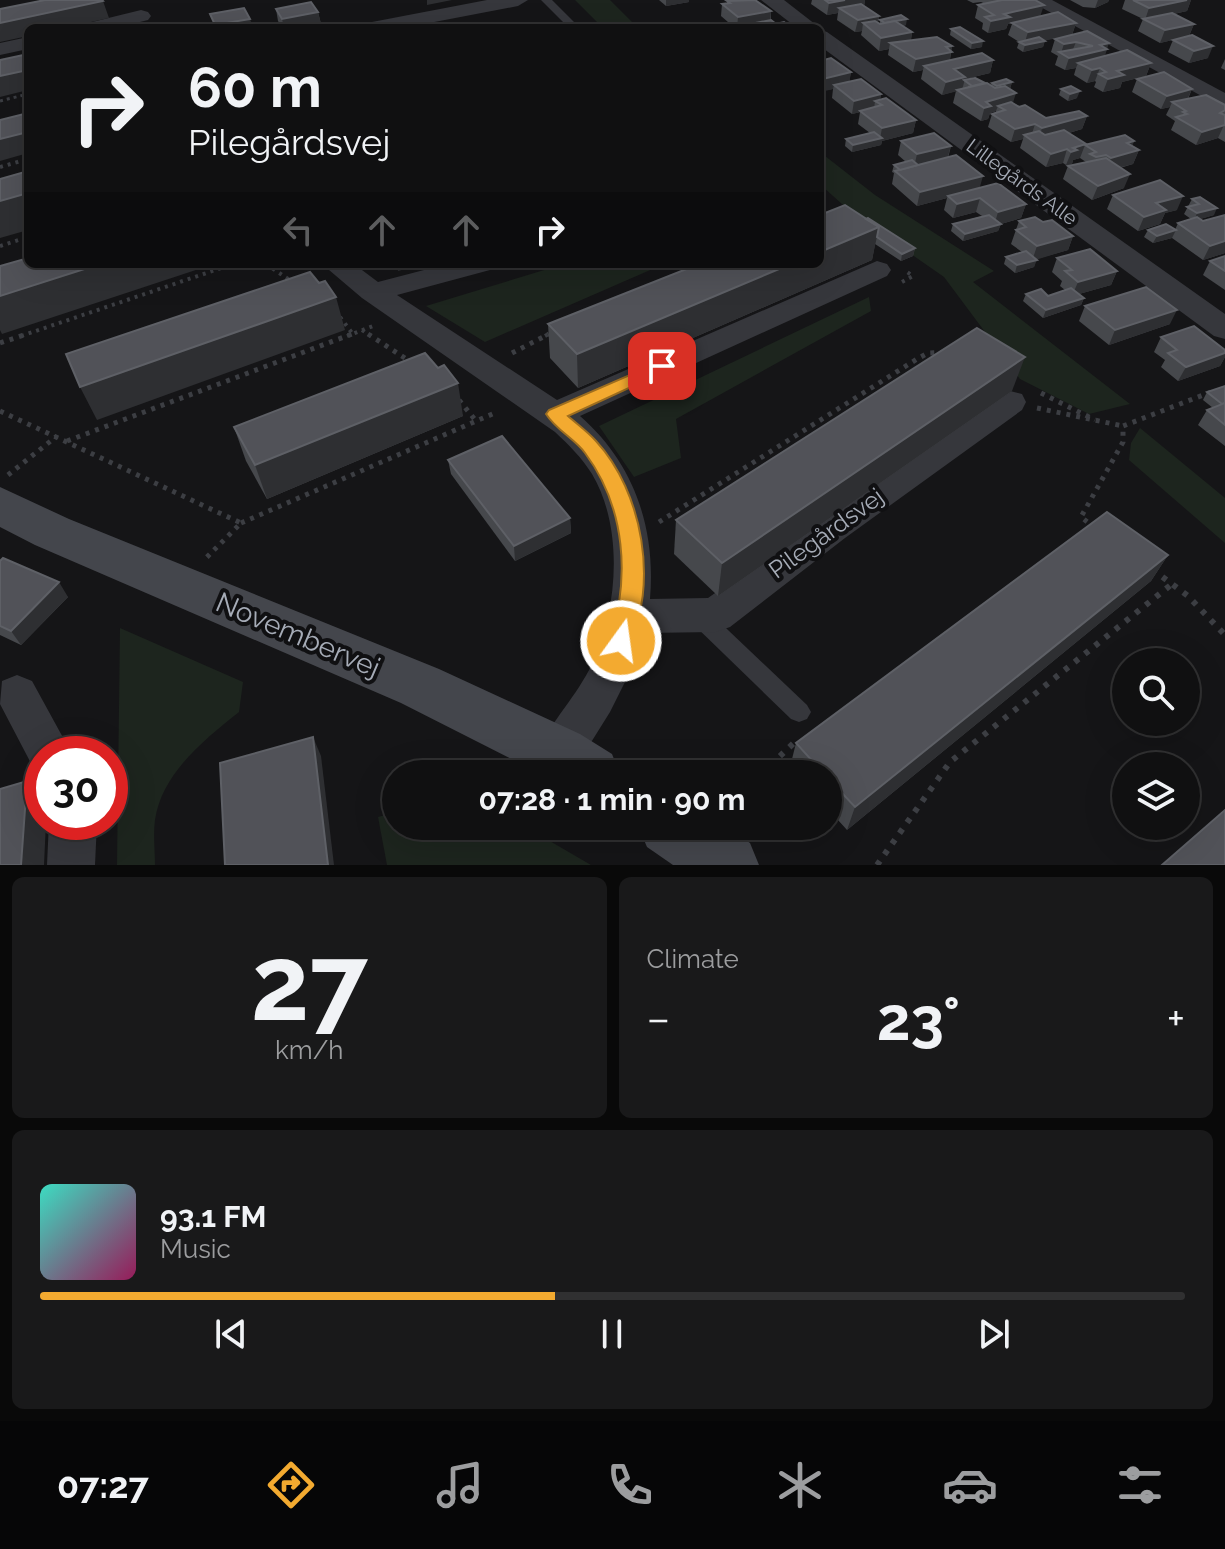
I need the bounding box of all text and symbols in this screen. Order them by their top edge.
text: 60 m [188,54,322,120]
icon: right [56,56,160,160]
text: Pilegårdsvej [188,121,390,163]
street label: Lillegårds Alle [962,134,1082,230]
icon: left [276,208,320,252]
icon: ahead [360,208,404,252]
icon: ahead [444,208,488,252]
icon: right [528,208,572,252]
pin [628,332,696,400]
icon: arrive [640,344,684,388]
street label: Pilegårdsvej [763,482,889,584]
street label: Novembervej [211,586,385,684]
position arrow [579,599,663,683]
map controls [1112,648,1200,840]
button: search [1112,648,1200,736]
speed limit sign: 30 [24,736,128,840]
button: layers [1112,752,1200,840]
text: 07:28 · 1 min · 90 m [479,782,745,817]
text: 27 [251,922,368,1044]
text: Climate [647,944,739,974]
text: 23° [877,984,960,1054]
text: − [647,993,670,1044]
text: + [1167,993,1185,1044]
text: km/h [275,1035,344,1065]
text: 93.1 FM [160,1199,266,1234]
text: Music [160,1234,231,1264]
icon: previous [209,1312,253,1356]
icon: pause [590,1312,634,1356]
icon: next [972,1312,1016,1356]
icon: directions [263,1457,319,1513]
icon: music [432,1457,488,1513]
icon: phone [602,1457,658,1513]
icon: climate [772,1457,828,1513]
icon: car [942,1457,998,1513]
icon: filters [1112,1457,1168,1513]
text: 07:27 [57,1464,149,1506]

